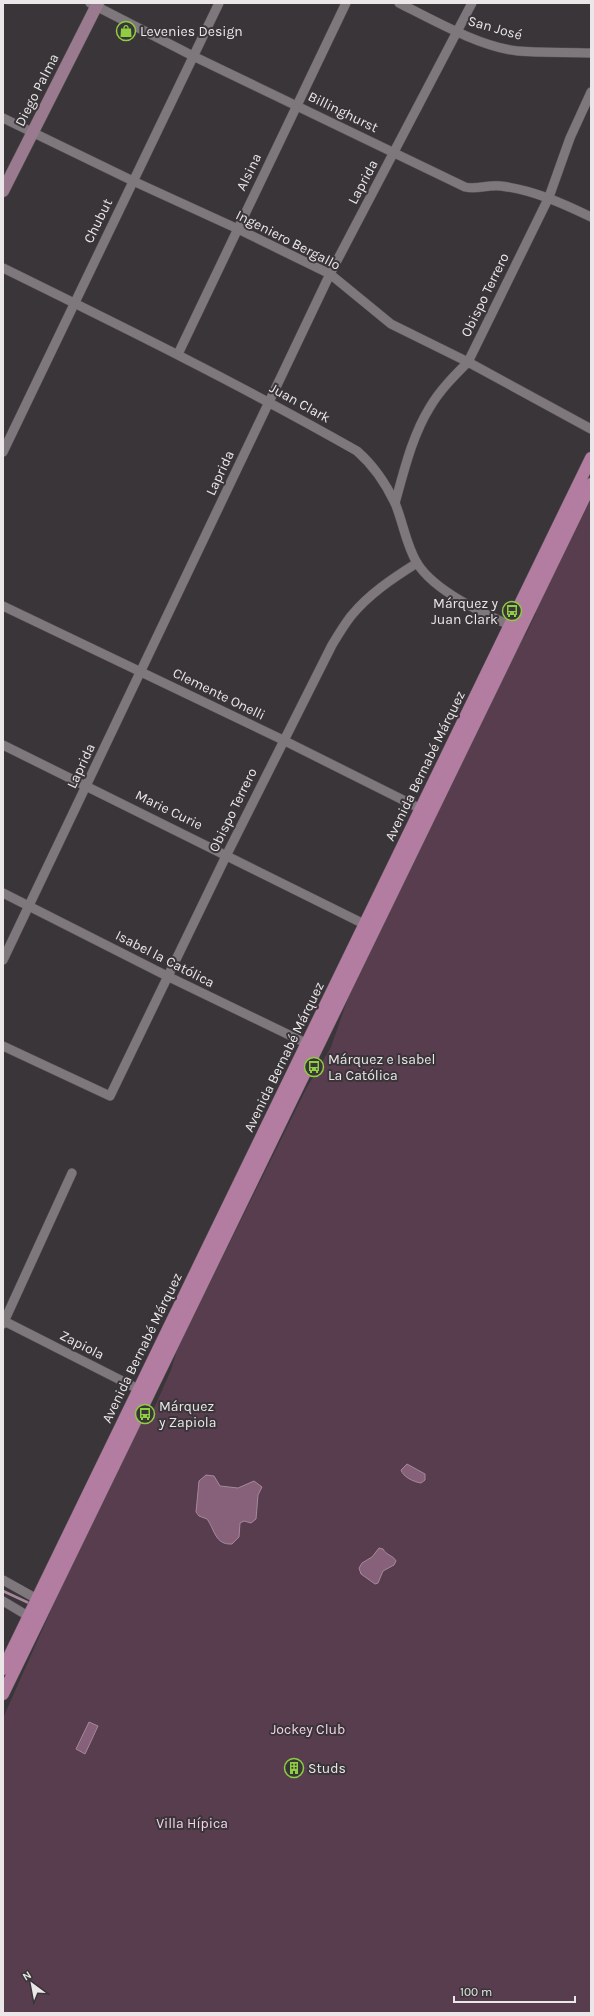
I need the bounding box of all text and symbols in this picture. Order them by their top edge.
street label: San José [466,12,524,44]
shop icon: Levenies Design [115,20,137,42]
place label: Levenies Design [140,23,243,40]
street label: Diego Palma [11,51,63,129]
street label: Billinghurst [305,88,381,136]
street label: Alsina [233,150,265,194]
street label: Laprida [344,157,382,207]
street label: Chubut [80,196,116,246]
street label: Ingeniero Bergallo [233,206,343,274]
street label: Obispo Terrero [457,250,513,340]
street label: Juan Clark [267,379,333,427]
street label: Laprida [202,448,238,498]
place label: Márquez y Juan Clark [431,595,498,628]
bus stop icon: Márquez y Juan Clark [501,600,523,622]
street label: Clemente Onelli [170,664,268,724]
street label: Avenida Bernabé Márquez [381,688,469,844]
street label: Laprida [63,741,99,791]
street label: Obispo Terrero [205,765,261,855]
street label: Marie Curie [133,786,205,834]
street label: Isabel la Católica [113,927,217,991]
street label: Avenida Bernabé Márquez [240,979,328,1135]
place label: Márquez e Isabel La Católica [328,1051,435,1084]
bus stop icon: Márquez e Isabel La Católica [303,1056,325,1078]
street label: Avenida Bernabé Márquez [98,1270,186,1426]
street label: Zapiola [57,1327,107,1363]
place label: Márquez y Zapiola [158,1398,216,1431]
bus stop icon: Márquez y Zapiola [134,1403,156,1425]
park label: Jockey Club [271,1721,345,1738]
building icon: Studs [283,1757,305,1779]
place label: Studs [308,1760,346,1777]
park label: Villa Hípica [156,1815,228,1832]
north arrow [12,1964,52,2004]
text: N [20,1968,34,1984]
scale bar [454,1978,575,2004]
text: 100 m [460,1985,492,1999]

